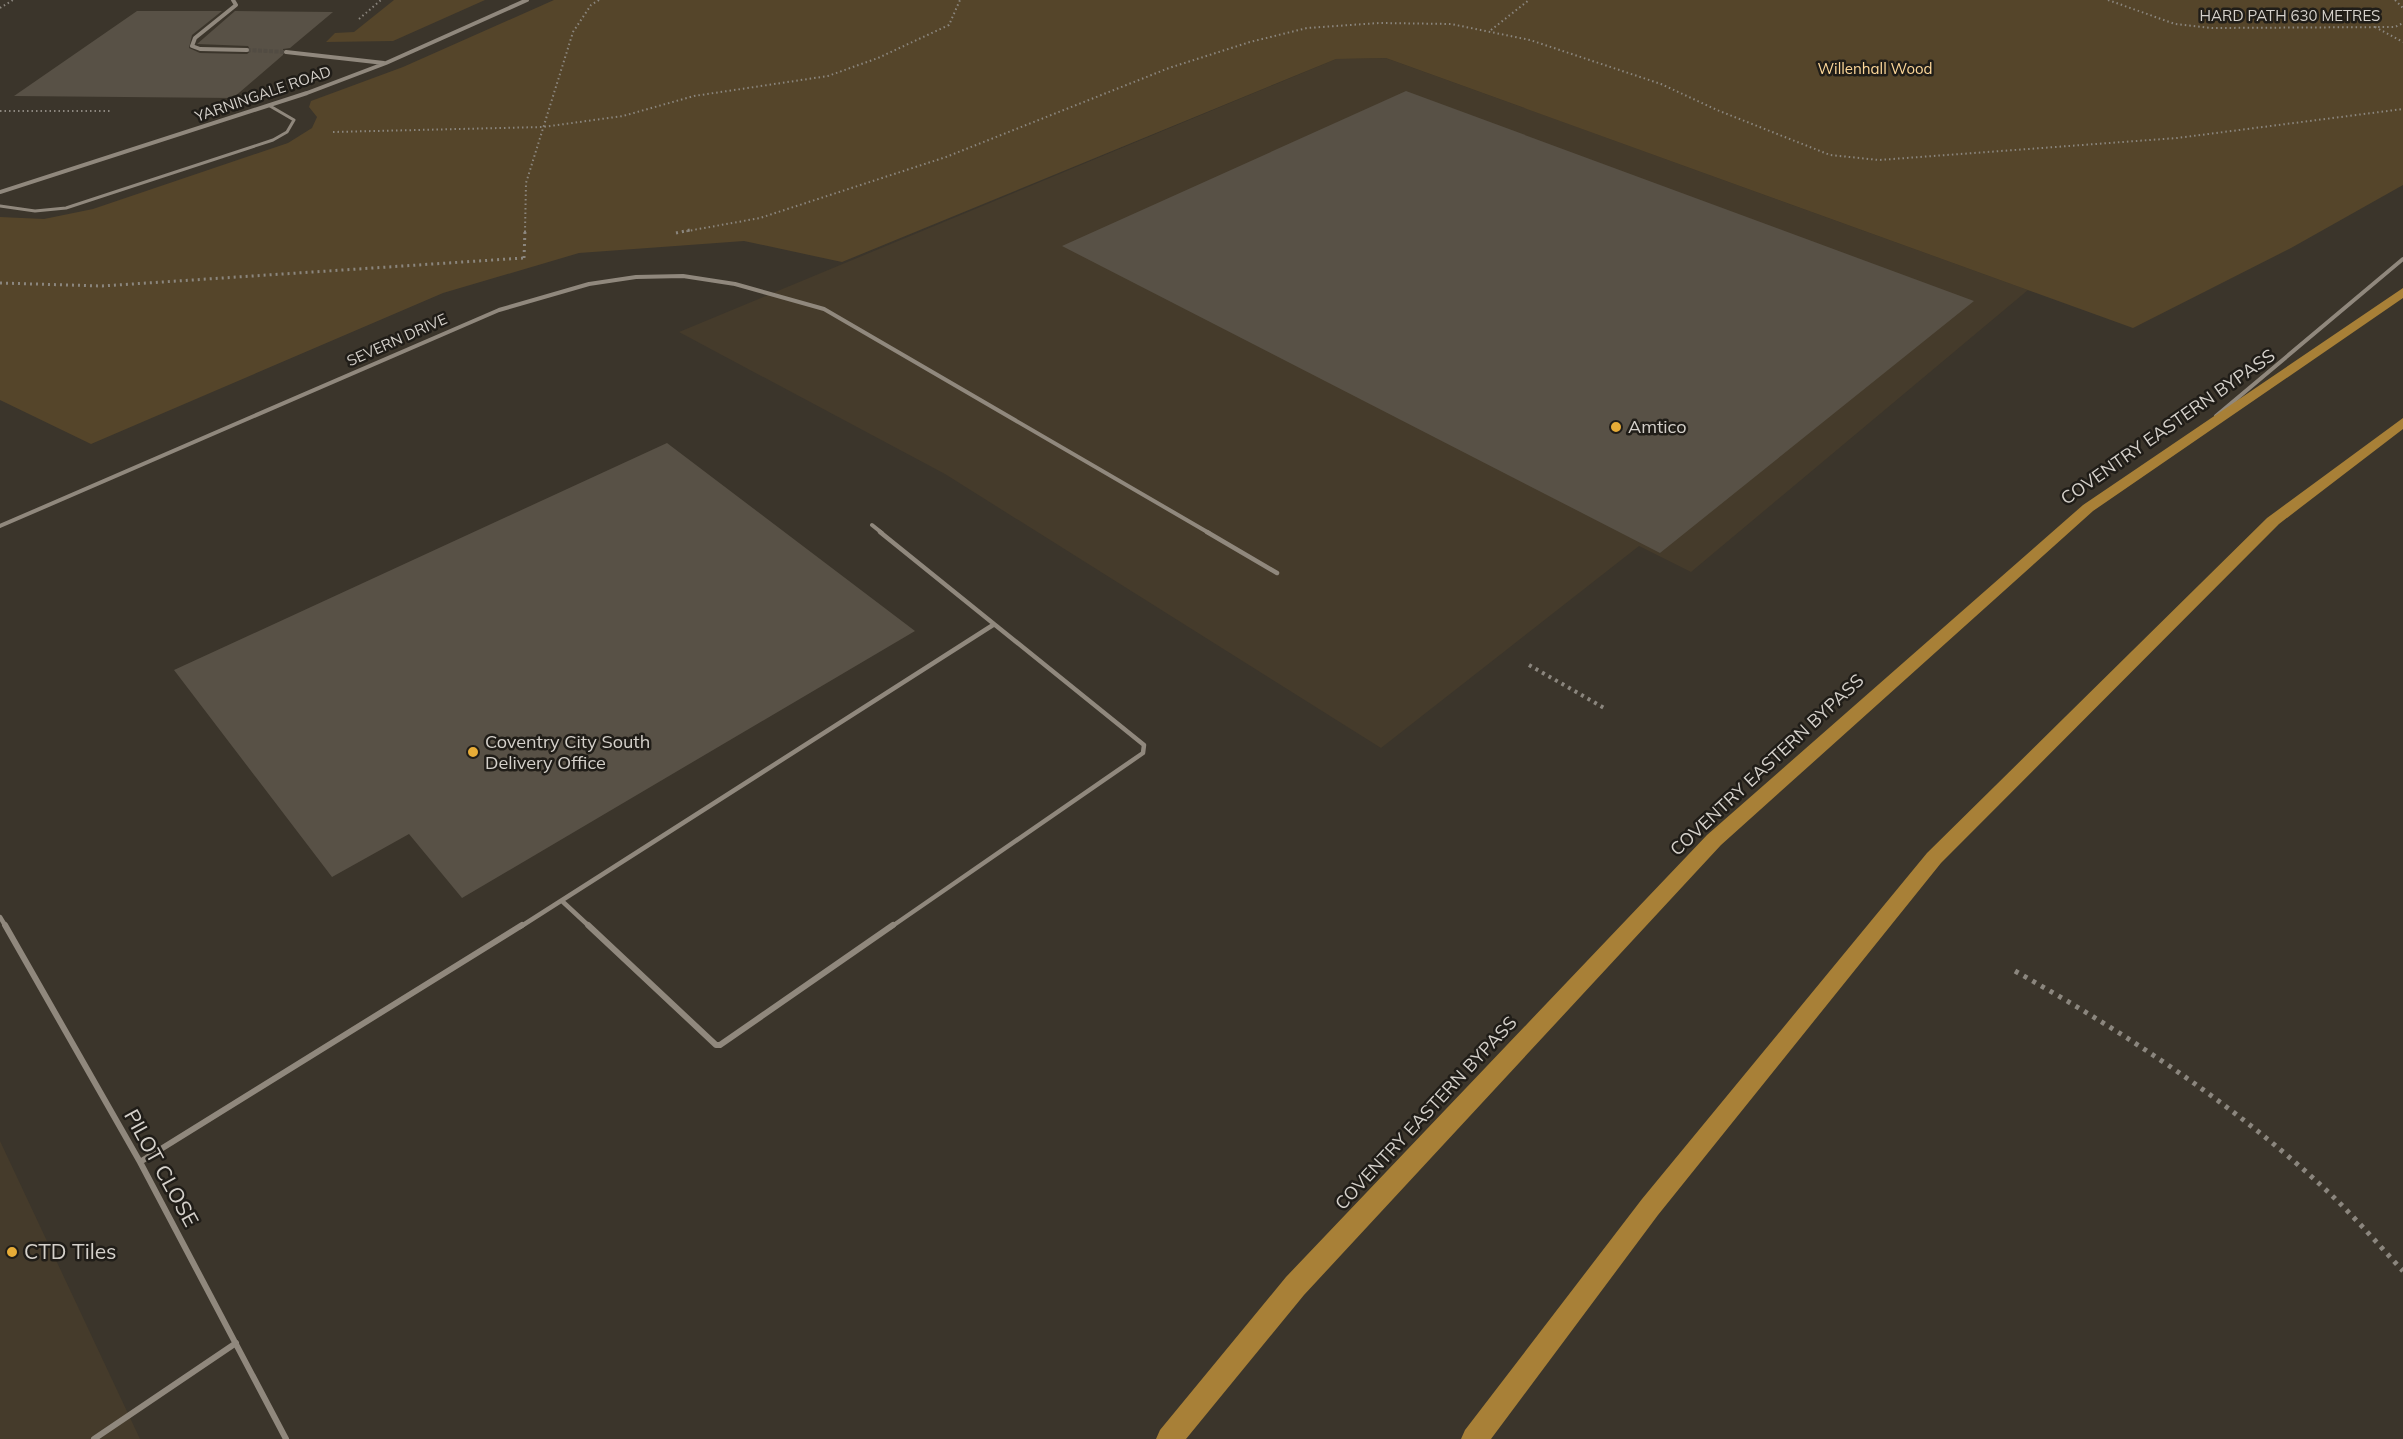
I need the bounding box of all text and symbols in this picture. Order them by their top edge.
street label: HARD PATH 630 METRES [2200,6,2380,25]
park label: Willenhall Wood [1817,59,1933,78]
street label: YARNINGALE ROAD [191,61,333,126]
street label: SEVERN DRIVE [344,309,450,370]
street label: COVENTRY EASTERN BYPASS [2056,344,2279,510]
place label: Amtico [1628,415,1687,438]
marker: Amtico [1609,420,1623,434]
street label: COVENTRY EASTERN BYPASS [1665,669,1868,861]
place label: Coventry City South Delivery Office [485,730,650,774]
marker: Coventry City South Delivery Office [466,745,480,759]
street label: COVENTRY EASTERN BYPASS [1330,1011,1522,1214]
street label: PILOT CLOSE [119,1104,205,1231]
place label: CTD Tiles [24,1238,117,1264]
marker: CTD Tiles [5,1245,19,1259]

